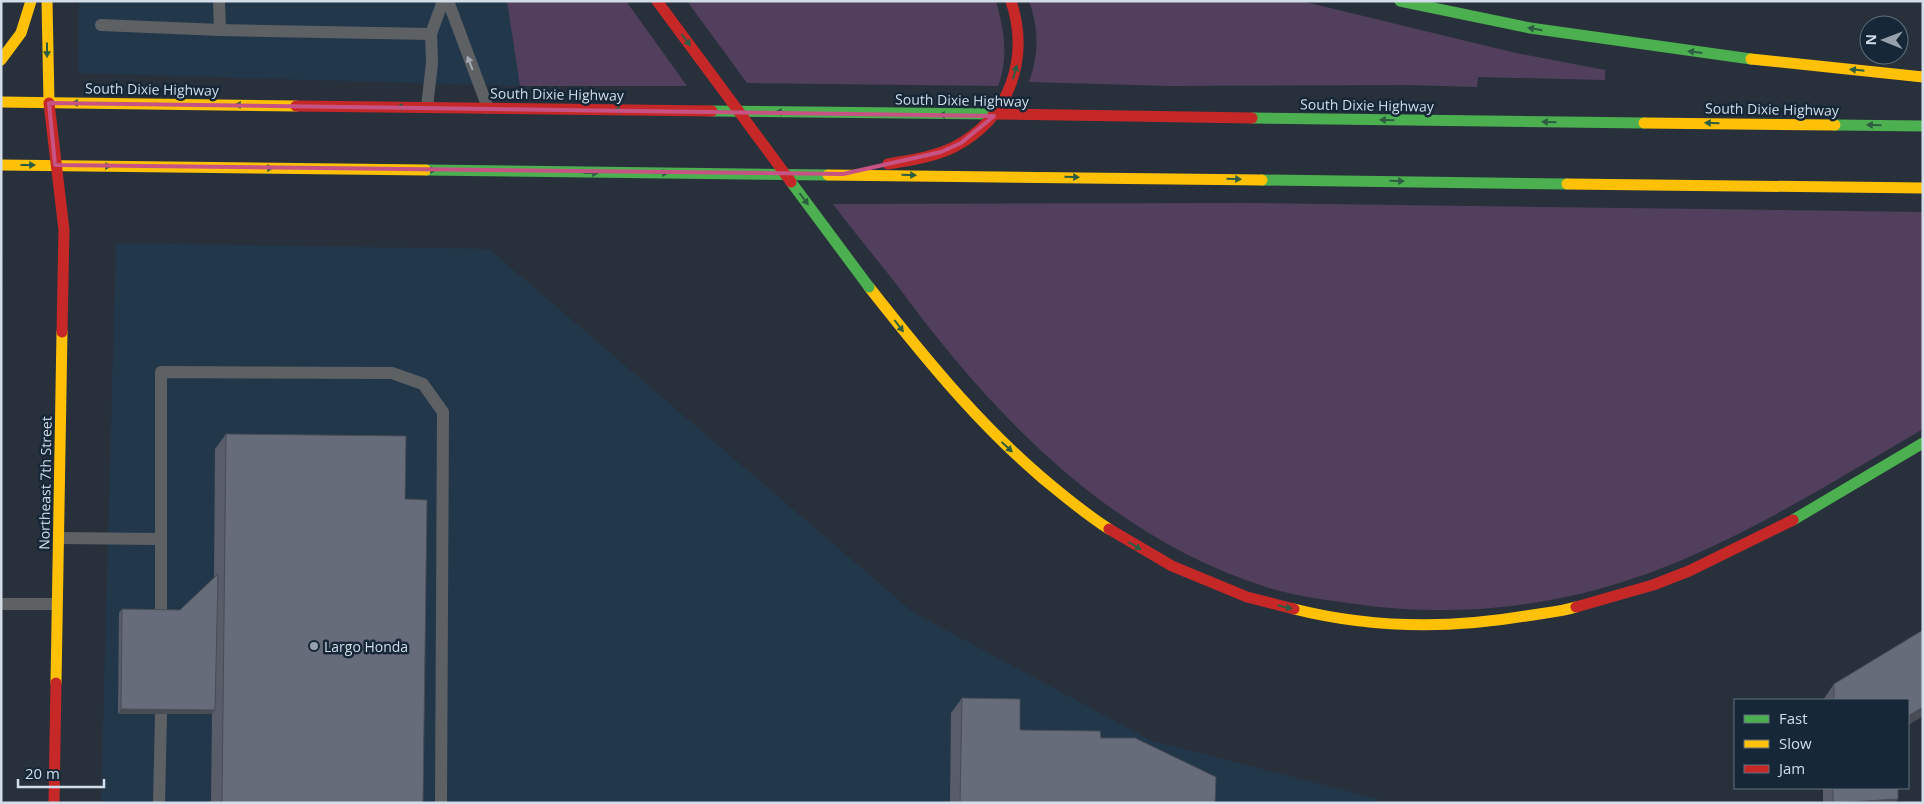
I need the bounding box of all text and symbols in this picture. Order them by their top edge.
north arrow [1859,15,1909,65]
one-way arrow [1526,24,1542,32]
one-way arrow [681,33,691,47]
text: N [1861,34,1880,46]
one-way arrow [43,42,51,58]
one-way arrow [1687,48,1703,56]
one-way arrow [466,55,474,70]
one-way arrow [1012,64,1020,79]
one-way arrow [1849,66,1865,74]
street label: South Dixie Highway [85,78,220,100]
street label: South Dixie Highway [490,83,625,105]
street label: South Dixie Highway [895,89,1030,111]
street label: South Dixie Highway [1300,94,1435,116]
street label: South Dixie Highway [1705,98,1840,120]
one-way arrow [71,99,87,107]
one-way arrow [234,101,250,109]
one-way arrow [396,103,412,111]
one-way arrow [613,106,629,114]
one-way arrow [775,108,791,116]
one-way arrow [937,111,953,119]
one-way arrow [1378,116,1394,124]
one-way arrow [1541,118,1557,126]
one-way arrow [1703,119,1719,127]
one-way arrow [1866,121,1882,129]
one-way arrow [20,161,36,169]
one-way arrow [96,162,112,170]
one-way arrow [259,164,275,172]
one-way arrow [421,167,437,175]
one-way arrow [583,169,599,177]
one-way arrow [653,169,669,177]
one-way arrow [902,171,918,179]
one-way arrow [1064,173,1080,181]
one-way arrow [1226,175,1242,183]
one-way arrow [1389,177,1405,185]
one-way arrow [799,192,809,206]
one-way arrow [893,319,904,332]
street label: Northeast 7th Street [34,416,56,550]
one-way arrow [1000,441,1012,453]
one-way arrow [1129,541,1142,550]
one-way arrow [1277,603,1292,611]
place label: Largo Honda [324,637,408,656]
marker: Largo Honda [308,640,320,652]
legend [1734,699,1909,789]
text: Fast [1779,708,1808,728]
text: Slow [1779,733,1812,753]
scale bar [18,756,104,788]
text: Jam [1777,758,1805,778]
text: 20 m [25,763,60,783]

